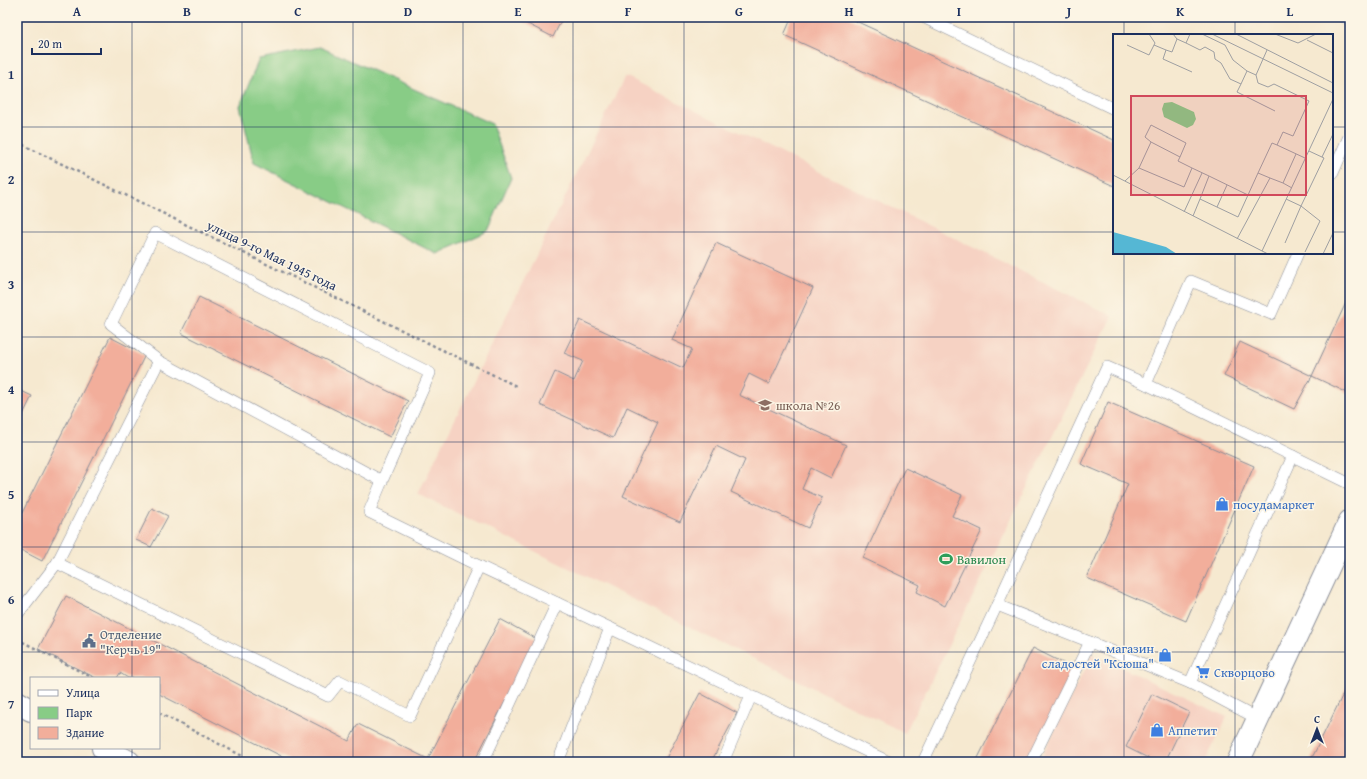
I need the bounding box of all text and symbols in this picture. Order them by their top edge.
text: A [73,2,82,21]
text: B [183,2,191,21]
text: C [294,2,302,21]
text: D [404,2,412,21]
text: E [515,2,522,21]
text: F [625,2,632,21]
text: G [735,2,743,21]
text: H [844,2,854,21]
text: I [957,2,961,21]
text: J [1065,2,1072,21]
text: K [1176,2,1185,21]
text: L [1287,2,1294,21]
scale bar [32,30,101,56]
inset map [1113,34,1333,254]
text: 20 m [38,35,62,52]
text: 1 [8,65,14,84]
text: 2 [8,170,15,189]
street label: улица 9-го Мая 1945 года [203,215,341,296]
text: 3 [8,275,14,294]
text: 4 [8,380,15,399]
place label: школа №26 [776,396,840,415]
school or university icon: школа №26 [757,397,773,413]
text: 5 [8,485,15,504]
place label: посудамаркет [1233,495,1315,514]
shop icon: посудамаркет [1214,496,1230,512]
place label: Вавилон [957,550,1006,569]
sports icon: Вавилон [938,551,954,567]
text: 6 [8,590,15,609]
place label: Отделение "Керчь 19" [100,625,162,659]
public building icon: Отделение "Керчь 19" [81,633,97,649]
place label: магазин сладостей "Ксюша" [1042,639,1154,673]
shop icon: магазин сладостей "Ксюша" [1157,647,1173,663]
place label: Скворцово [1214,663,1275,682]
supermarket icon: Скворцово [1195,664,1211,680]
legend [30,677,160,749]
text: Улица [66,684,100,701]
text: 7 [8,695,15,714]
text: Парк [66,704,93,721]
north arrow [1297,709,1337,749]
text: С [1314,711,1320,727]
place label: Аппетит [1168,721,1218,740]
shop icon: Аппетит [1149,722,1165,738]
text: Здание [66,724,105,741]

